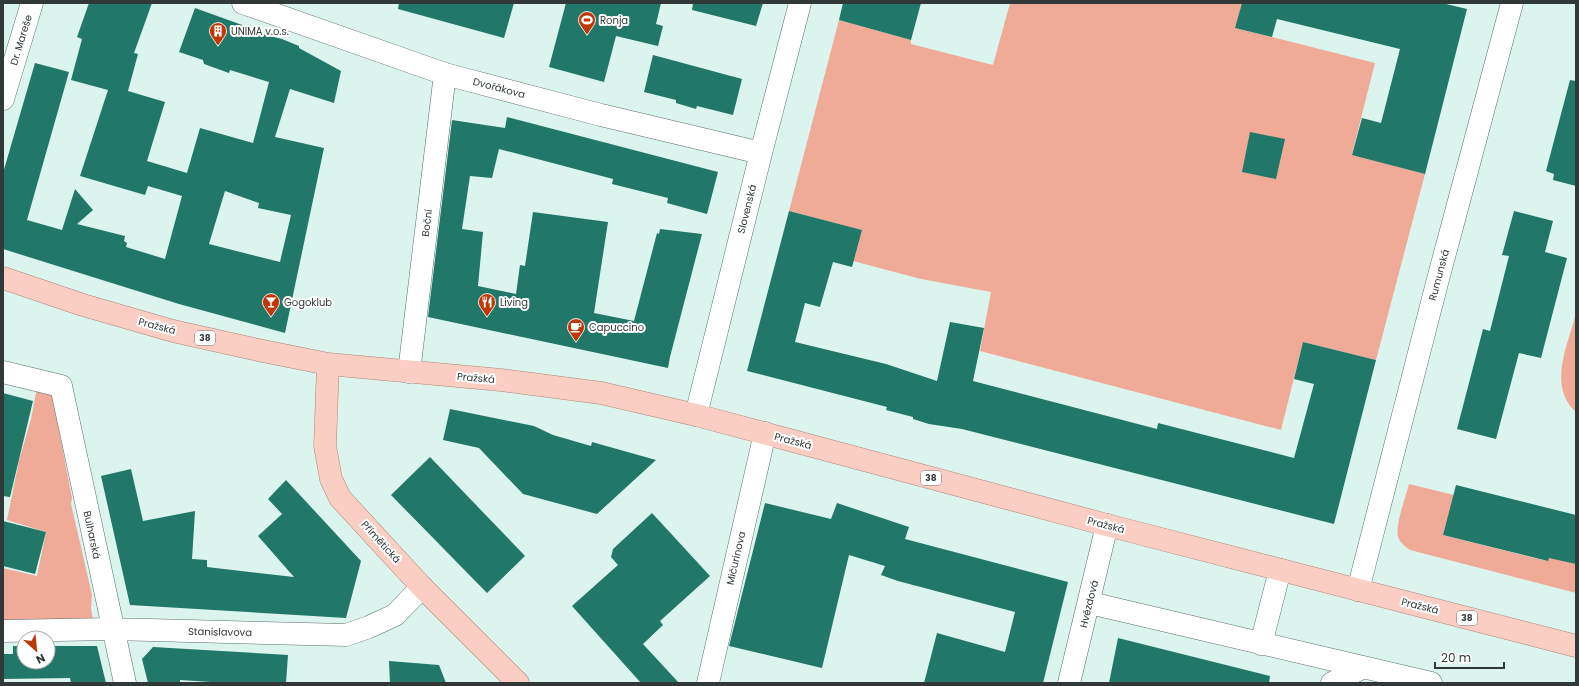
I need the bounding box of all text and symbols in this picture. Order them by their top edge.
sports icon: Ronja [577,10,597,35]
street label: Dr. Mareše [6,13,36,67]
place label: Ronja [600,13,628,28]
building icon: UNIMA v.o.s. [208,21,228,46]
place label: UNIMA v.o.s. [231,24,289,39]
street label: Dvořákova [471,74,527,102]
street label: Slovenská [734,183,760,235]
street label: Boční [418,208,436,238]
street label: Rumunská [1425,248,1453,302]
bar icon: Gogoklub [261,292,281,317]
restaurant icon: Living [477,292,497,317]
place label: Gogoklub [284,295,332,310]
place label: Living [500,295,528,310]
street label: Pražská [137,314,177,338]
cafe icon: Capuccino [566,317,586,342]
place label: Capuccino [589,320,644,335]
road number: 38 [195,331,215,345]
street label: Pražská [456,369,496,387]
street label: Pražská [773,429,813,453]
road number: 38 [921,471,941,485]
street label: Bulharská [80,509,104,561]
street label: Pražská [1086,513,1126,537]
street label: Přímětická [358,517,404,567]
street label: Mičurinova [723,530,749,586]
street label: Hvězdová [1076,579,1102,629]
street label: Pražská [1400,594,1440,618]
road number: 38 [1457,611,1477,625]
street label: Stanislavova [188,624,252,640]
north arrow [16,630,56,670]
scale bar [1435,644,1504,670]
text: 20 m [1441,649,1471,666]
text: N [33,650,48,668]

